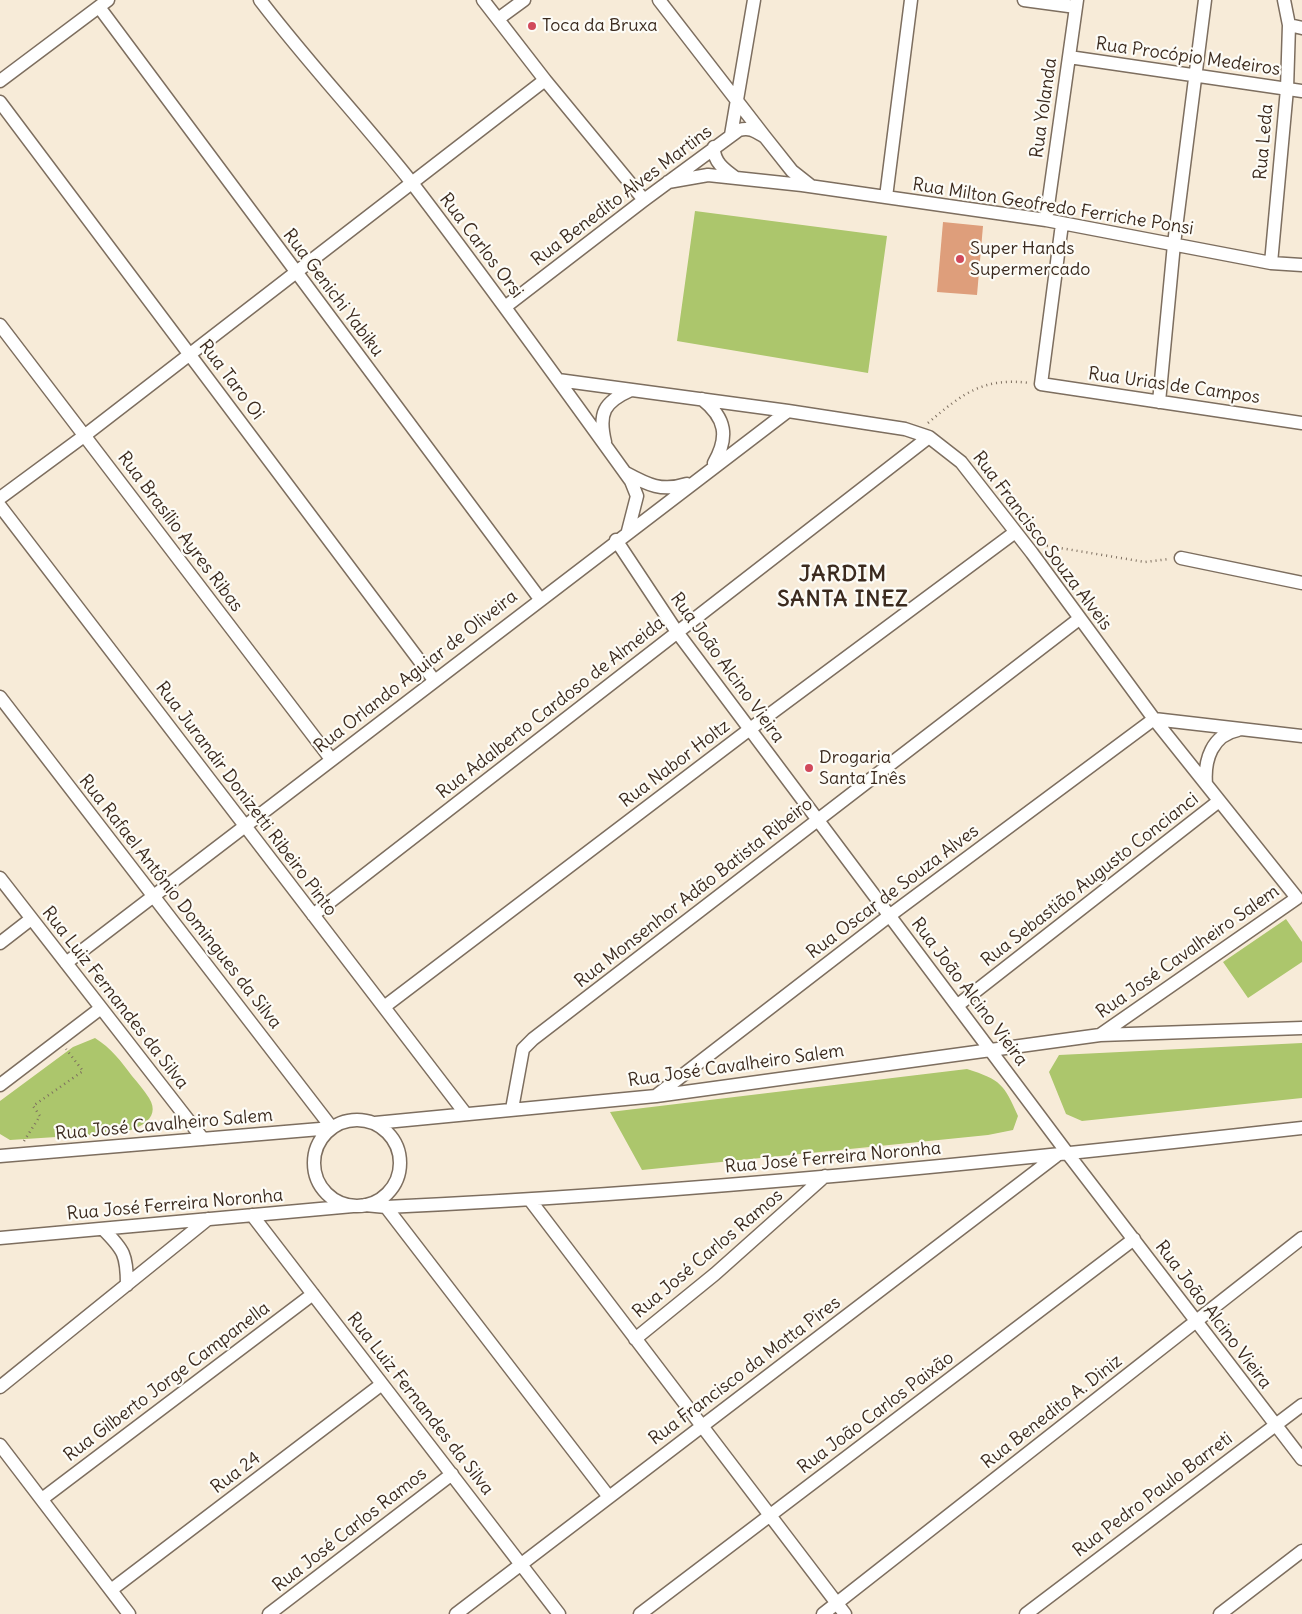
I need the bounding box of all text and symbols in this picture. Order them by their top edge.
place label: Toca da Bruxa [542,15,658,37]
marker: Toca da Bruxa [526,20,538,32]
street label: Rua Procópio Medeiros [1094,33,1282,81]
street label: Rua Yolanda [1026,57,1062,159]
street label: Rua Leda [1250,103,1278,181]
street label: Rua Benedito Alves Martins [528,121,716,271]
street label: Rua Milton Geofredo Ferriche Ponsi [911,174,1195,240]
street label: Rua Carlos Orsi [435,189,527,303]
street label: Rua Genichi Yabiku [278,225,388,361]
place label: Super Hands Supermercado [970,238,1090,280]
marker: Super Hands Supermercado [954,253,966,265]
street label: Rua Taro Oi [194,336,268,424]
street label: Rua Urias de Campos [1087,363,1261,409]
street label: Rua Francisco Souza Alveis [968,447,1116,635]
street label: Rua Brasílio Ayres Ribas [113,448,247,616]
district label: JARDIM SANTA INEZ [776,562,910,614]
street label: Rua Orlando Aguiar de Oliveira [310,586,522,758]
street label: Rua João Alcino Vieira [665,589,789,747]
street label: Rua Adalberto Cardoso de Almeida [433,612,669,804]
street label: Rua Jurandir Donizetti Ribeiro Pinto [151,678,341,920]
street label: Rua Nabor Holtz [616,716,734,812]
place label: Drogaria Santa Inês [819,747,906,790]
marker: Drogaria Santa Inês [803,762,815,774]
street label: Rua Rafael Antônio Domingues da Silva [74,771,286,1033]
street label: Rua Sebastião Augusto Concianci [977,788,1203,972]
street label: Rua Monsenhor Adão Batista Ribeiro [571,793,817,993]
street label: Rua Oscar de Souza Alves [803,820,983,964]
street label: Rua José Cavalheiro Salem [1092,881,1284,1023]
street label: Rua Luiz Fernandes da Silva [37,902,193,1094]
street label: Rua João Alcino Vieira [906,914,1032,1070]
street label: Rua José Cavalheiro Salem [626,1040,846,1092]
street label: Rua José Cavalheiro Salem [54,1105,274,1145]
street label: Rua José Ferreira Noronha [724,1138,942,1178]
street label: Rua José Ferreira Noronha [66,1185,284,1225]
street label: Rua José Carlos Ramos [629,1185,787,1323]
street label: Rua João Alcino Vieira [1150,1237,1276,1393]
street label: Rua Francisco da Motta Pires [645,1292,845,1450]
street label: Rua Gilberto Jorge Campanella [60,1298,274,1466]
street label: Rua Luiz Fernandes da Silva [342,1308,498,1500]
street label: Rua João Carlos Paixão [794,1347,958,1479]
street label: Rua Benedito A. Diniz [977,1350,1127,1474]
street label: Rua Pedro Paulo Barreti [1069,1428,1237,1562]
street label: Rua 24 [207,1447,265,1499]
street label: Rua José Carlos Ramos [269,1463,431,1597]

